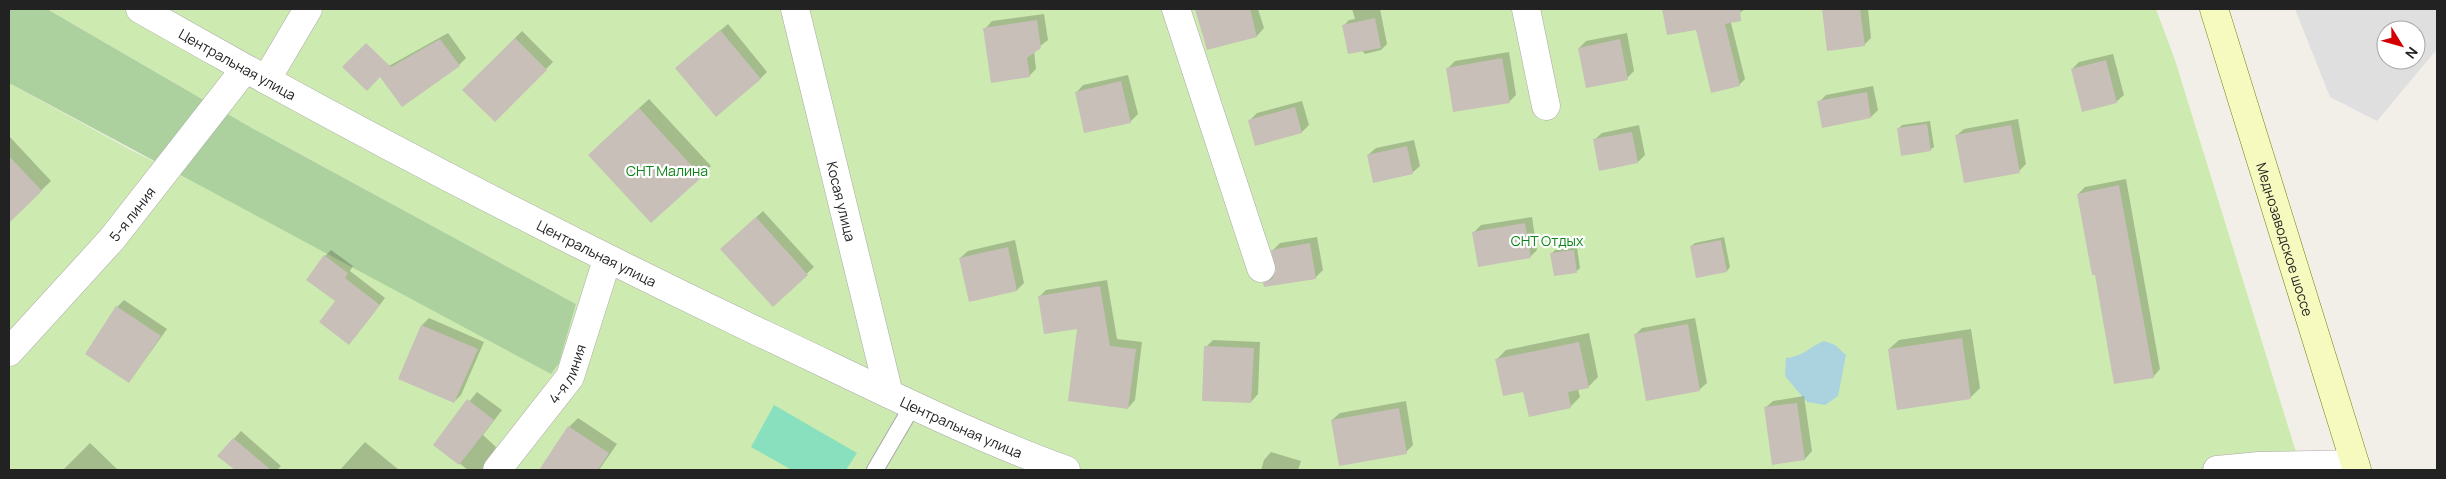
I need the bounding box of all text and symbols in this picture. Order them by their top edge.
north arrow [2376,20,2426,70]
street label: Центральная улица [176,24,300,104]
text: N [2401,43,2422,63]
street label: Косая улица [823,159,861,243]
street label: Меднозаводское шоссе [2253,160,2318,318]
park label: СНТ Малина [626,161,708,180]
street label: 5-я линия [104,182,159,245]
street label: Центральная улица [534,215,660,291]
park label: СНТ Отдых [1511,231,1584,250]
street label: 4-я линия [544,342,589,407]
street label: Центральная улица [898,391,1025,462]

